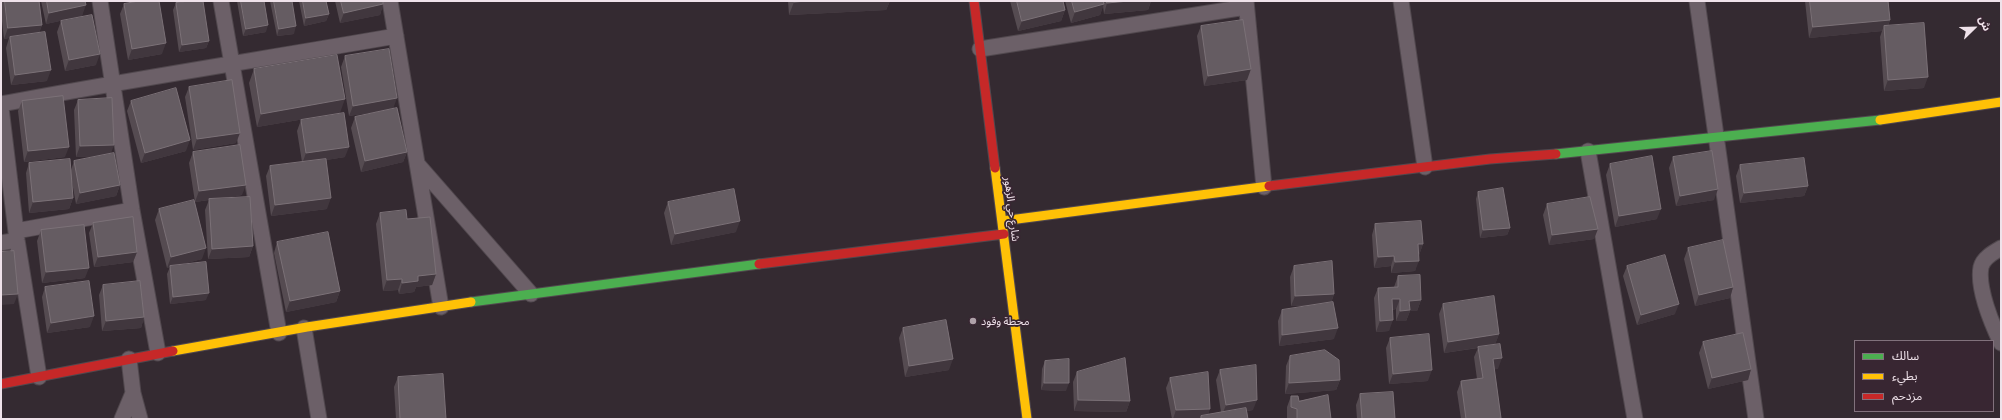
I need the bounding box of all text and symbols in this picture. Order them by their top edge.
north arrow [1954,8,1994,48]
text: ش [1977,14,1994,33]
street label: شارع حي الزهور [1001,176,1023,242]
place label: محطة وقود [981,314,1029,328]
marker: محطة وقود [968,316,978,326]
legend [1854,340,1994,412]
text: سالك [1892,348,1919,362]
text: بطيء [1892,368,1918,382]
text: مزدحم [1892,388,1922,402]

